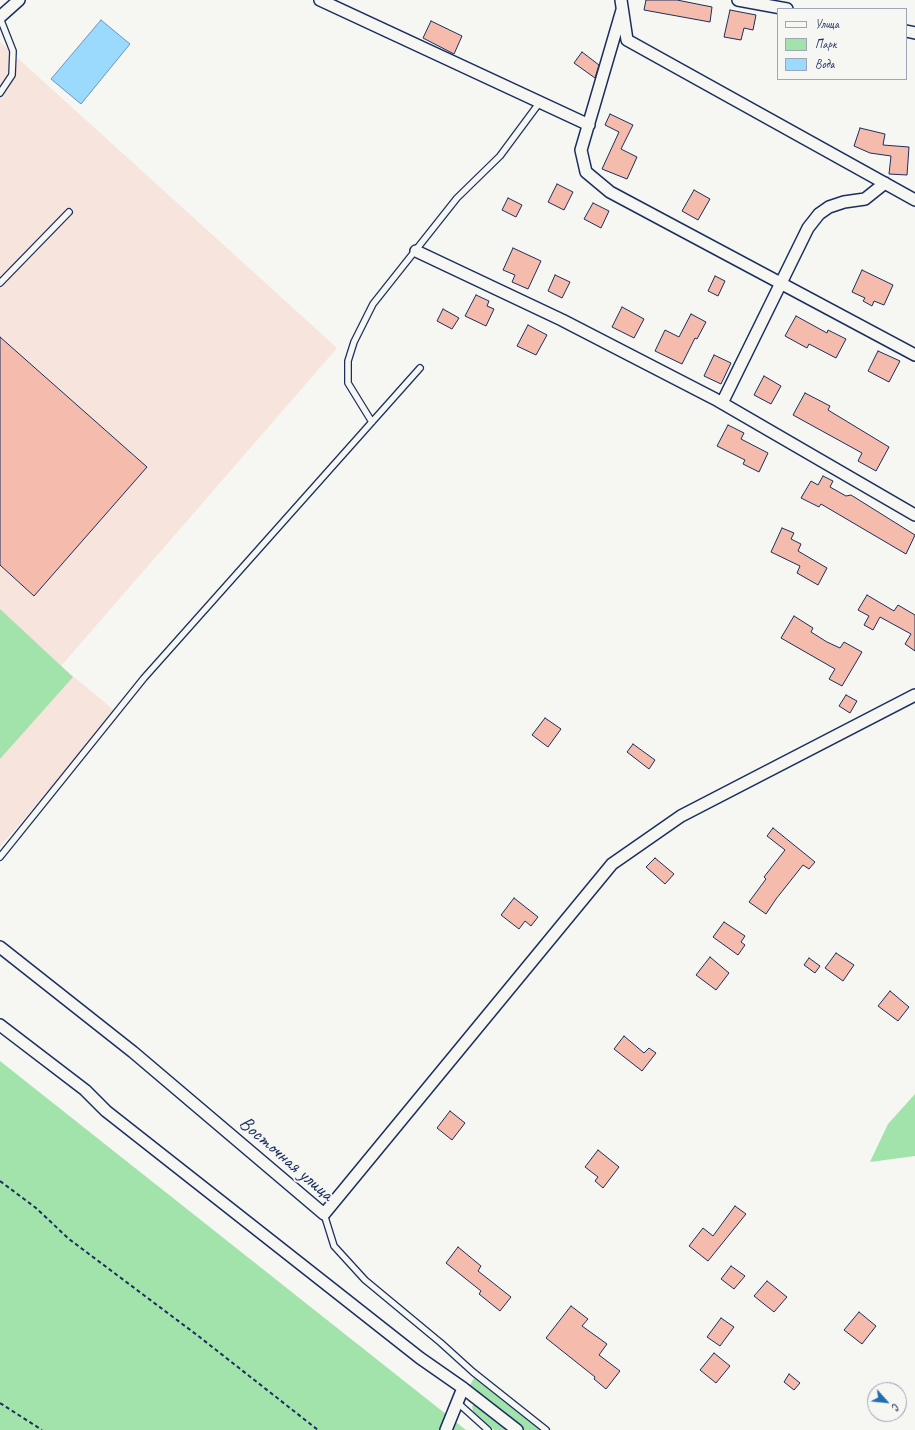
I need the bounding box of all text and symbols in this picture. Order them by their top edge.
legend [777,8,907,80]
text: Улица [815,16,839,32]
text: Парк [815,36,836,52]
text: Вода [815,56,834,72]
street label: Восточная улица [234,1111,338,1207]
north arrow [867,1382,907,1422]
text: С [889,1401,904,1413]

